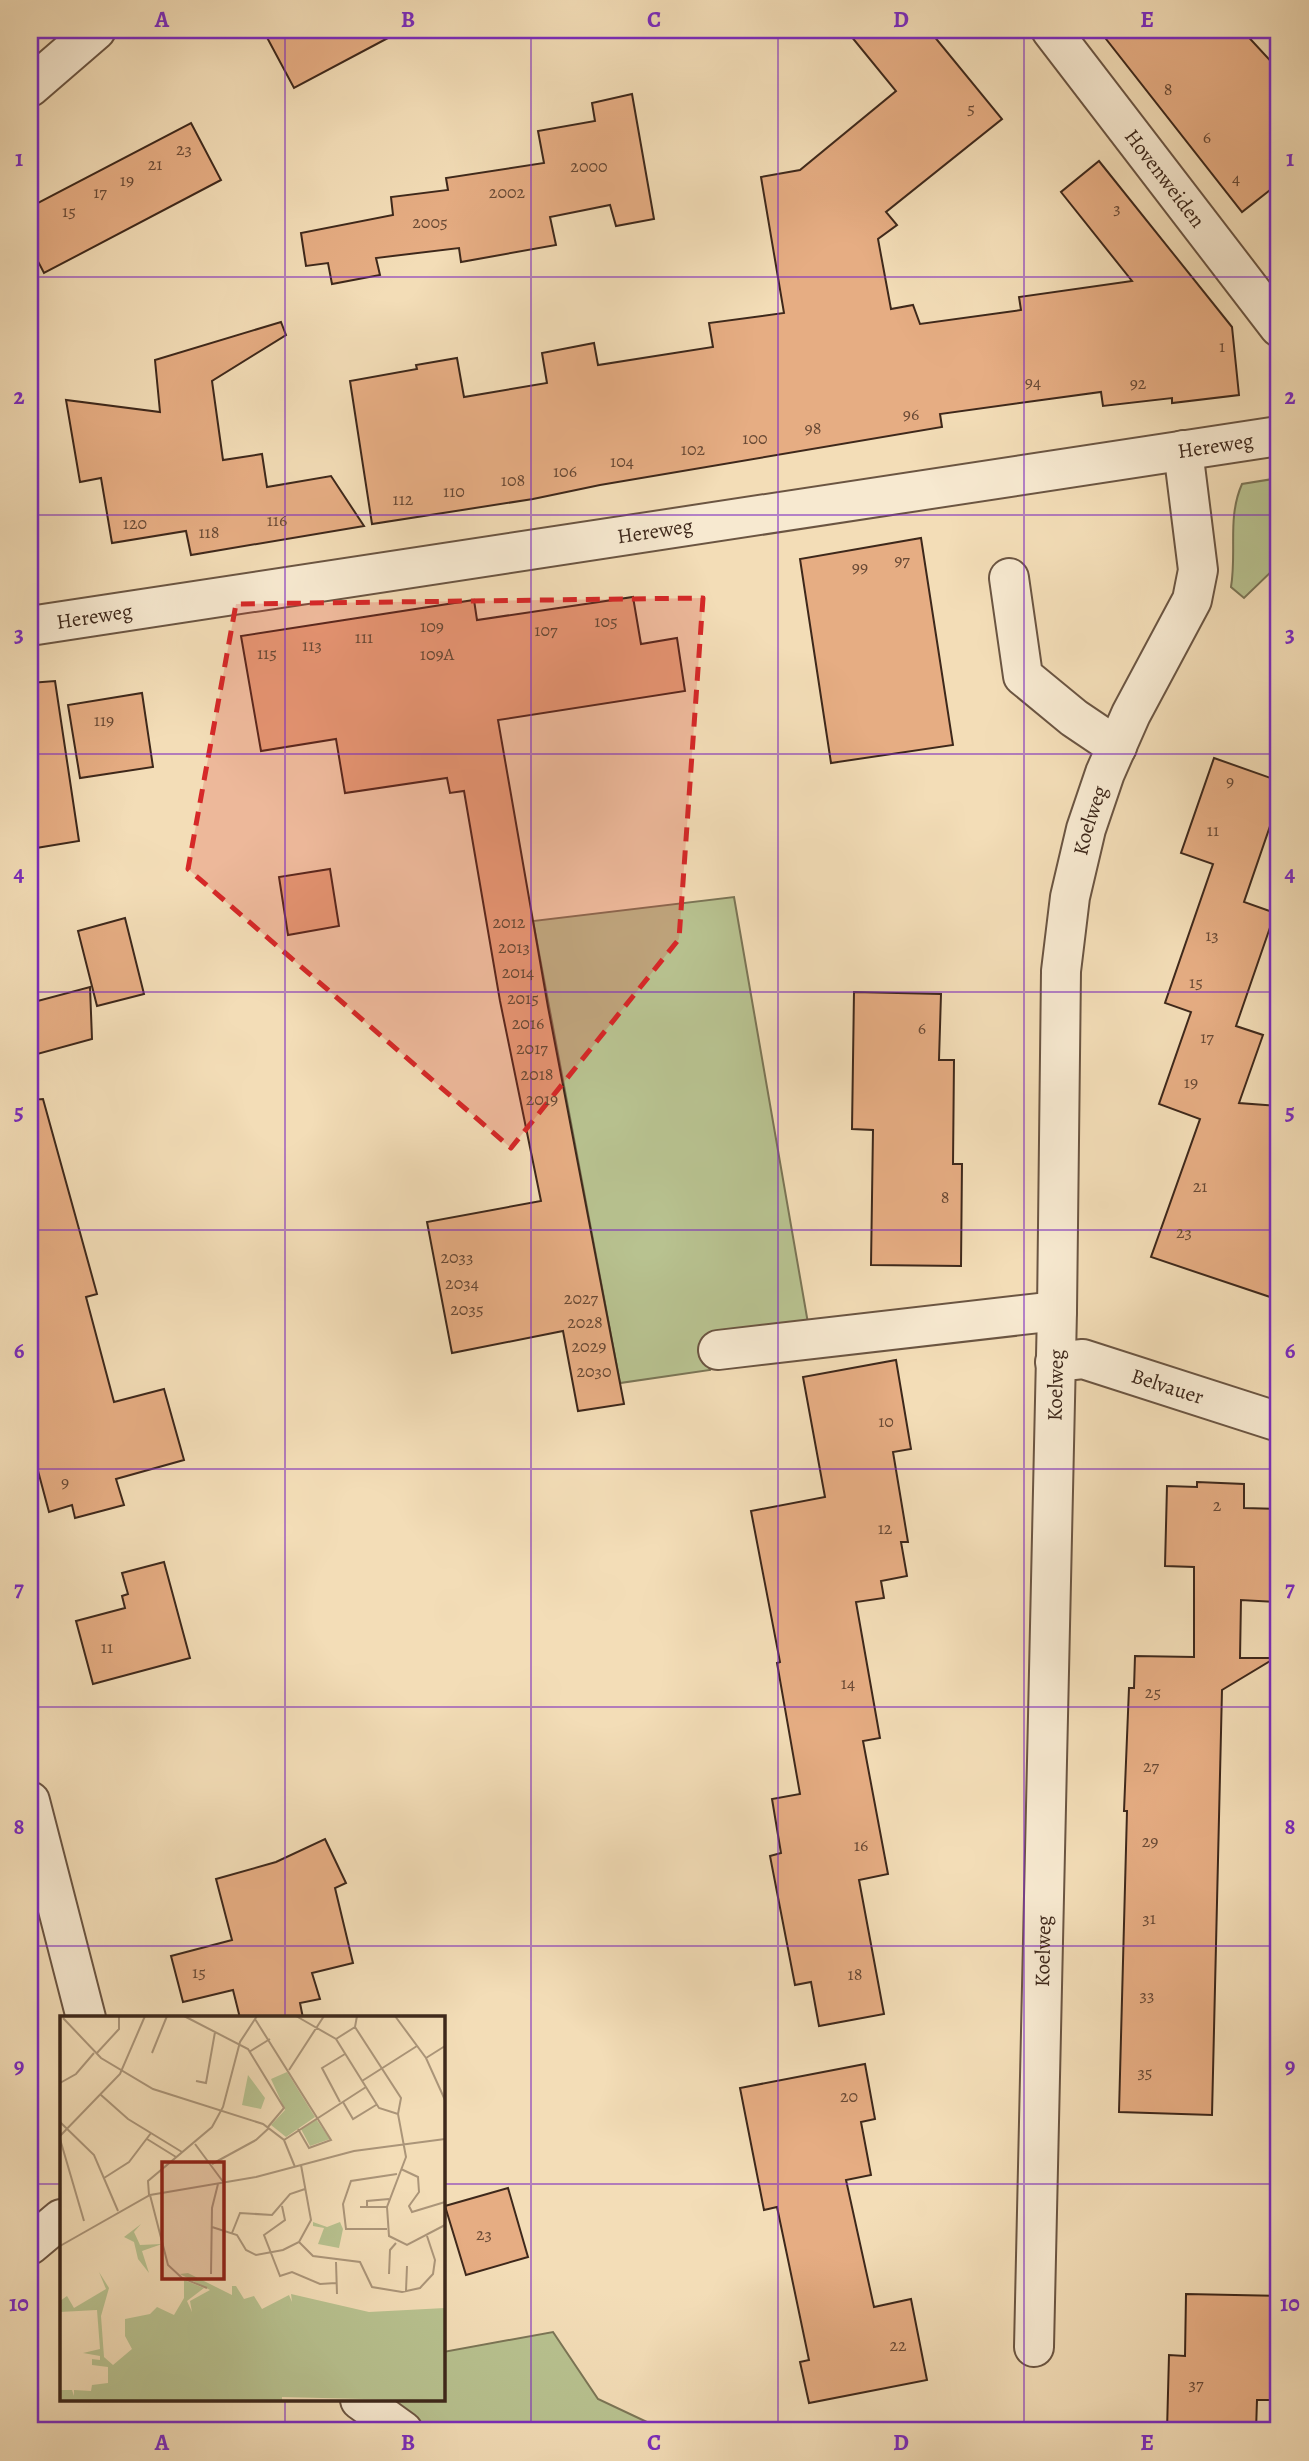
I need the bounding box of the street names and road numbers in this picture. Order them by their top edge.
street label: Hovenweiden [1118,123,1212,233]
street label: Hereweg [1176,426,1256,465]
street label: Hereweg [615,511,695,551]
street label: Hereweg [54,597,135,636]
street label: Koelweg [1066,781,1114,858]
street label: Koelweg [1041,1349,1070,1421]
street label: Belvauer [1128,1361,1207,1411]
street label: Koelweg [1028,1914,1058,1987]

